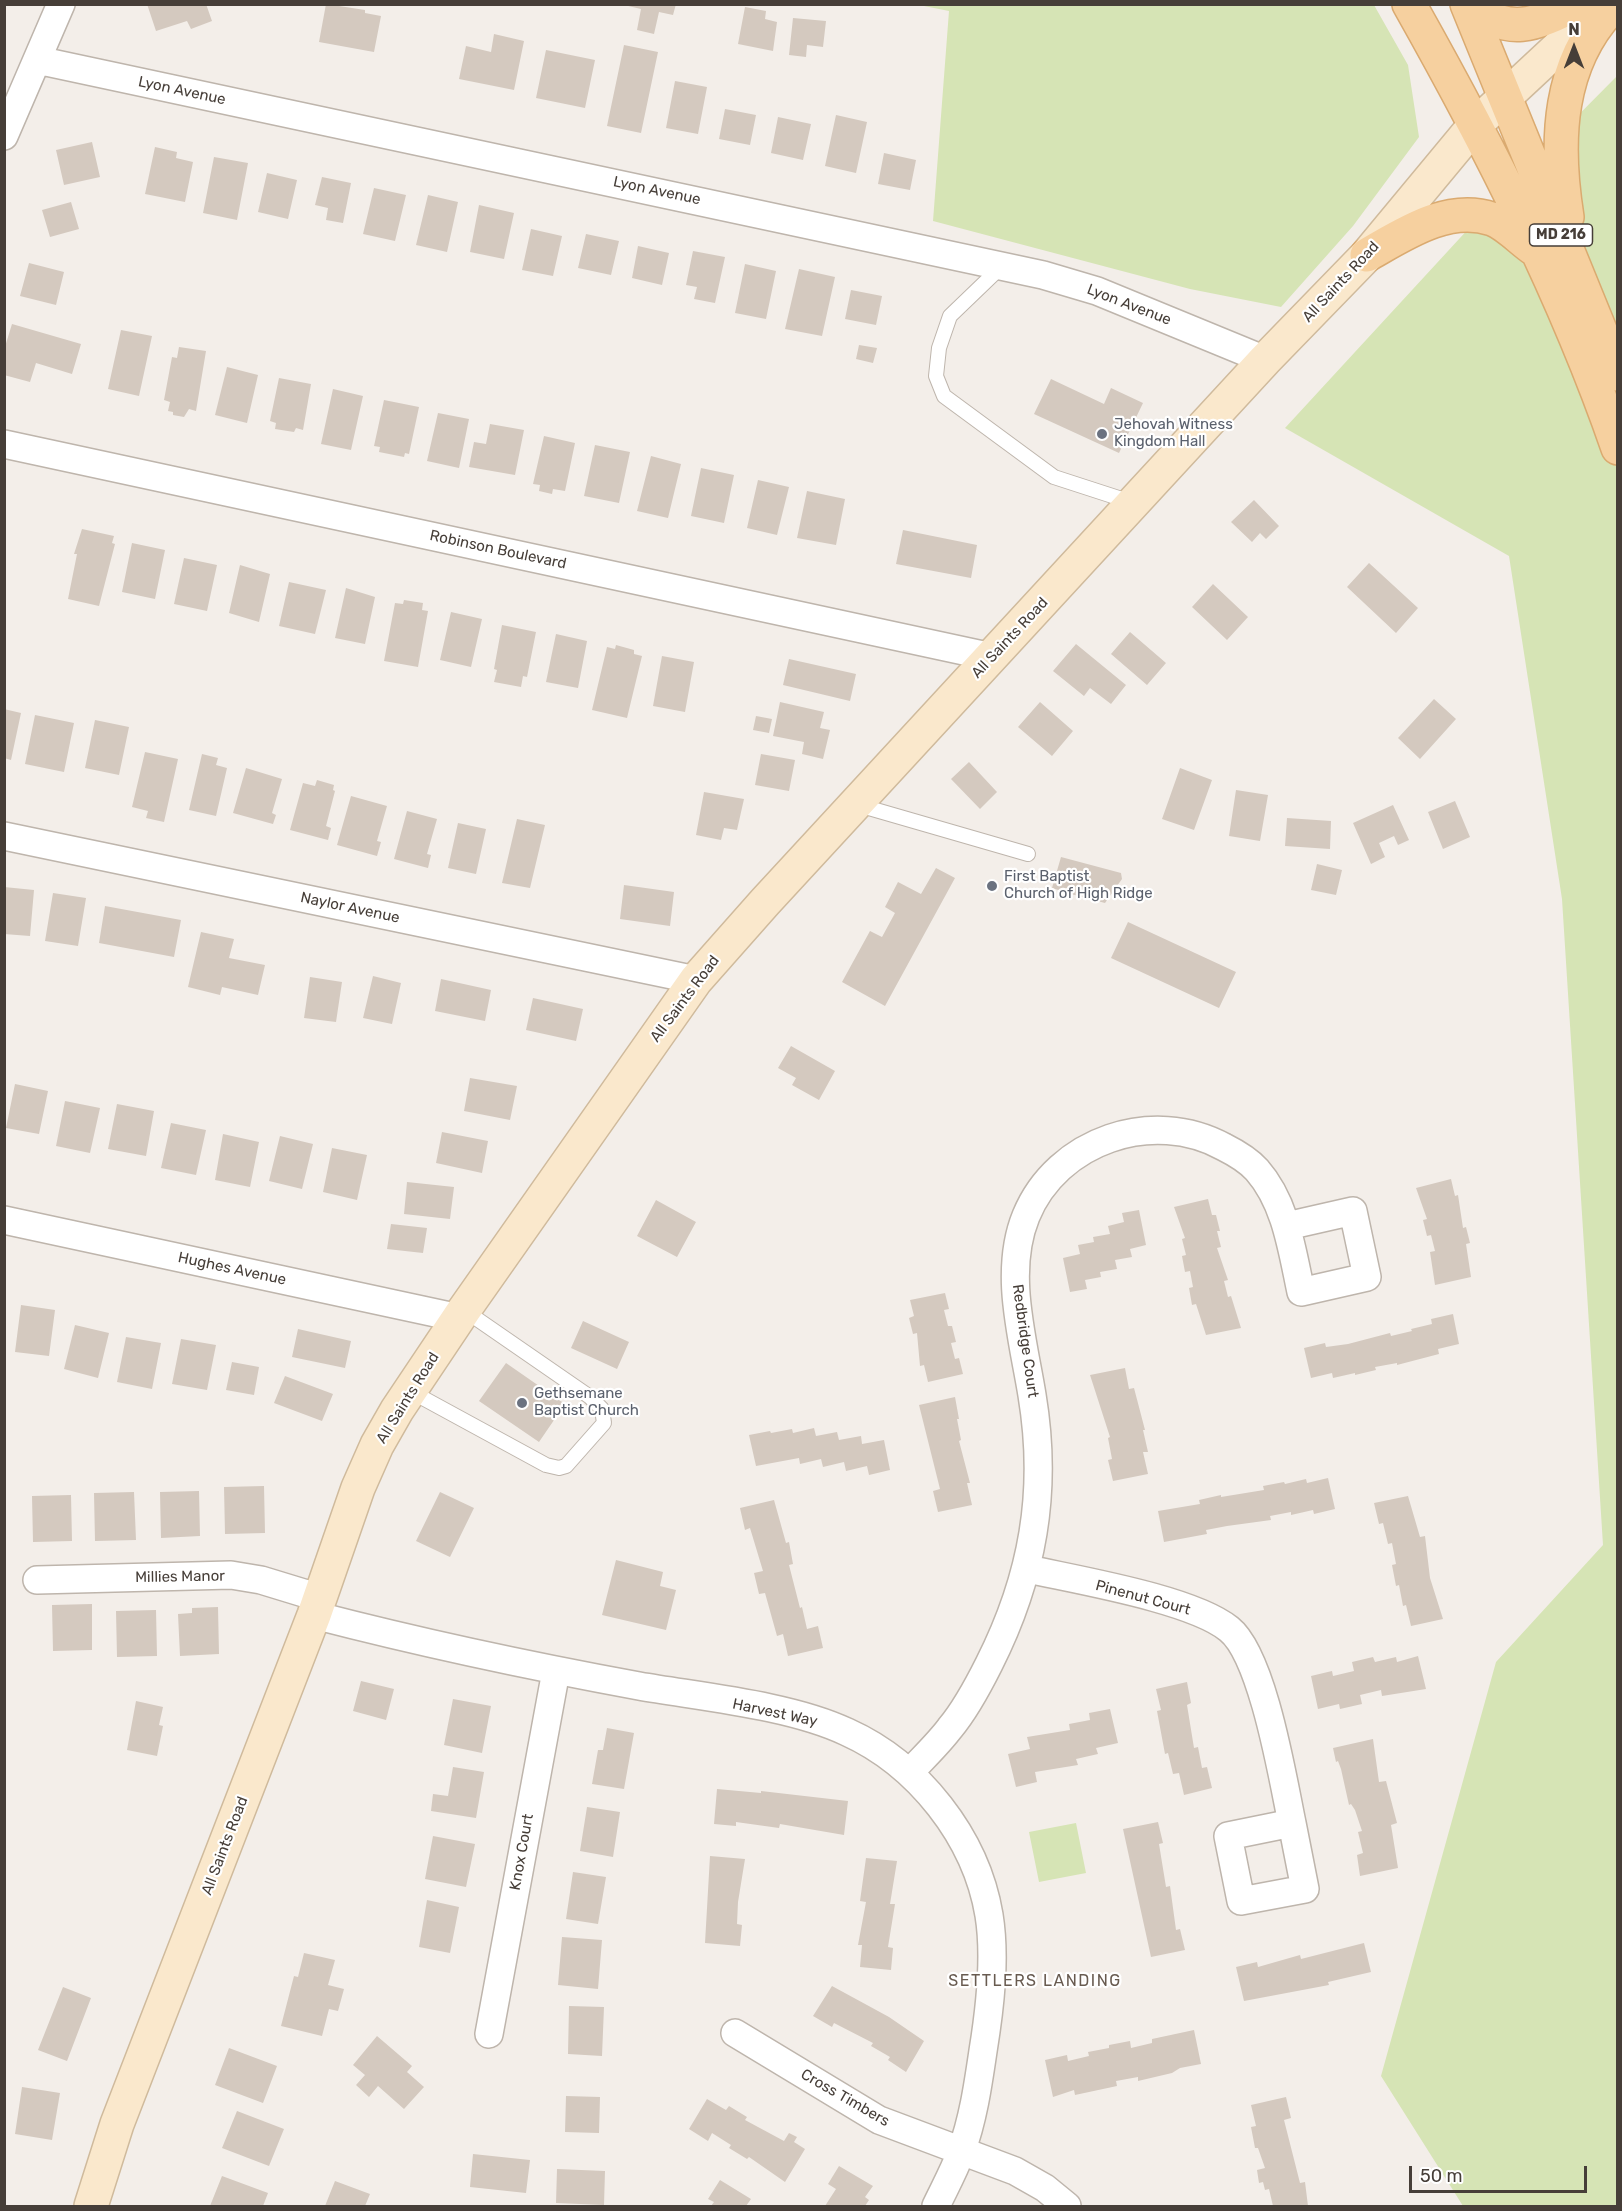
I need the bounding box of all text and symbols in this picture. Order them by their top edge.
north arrow [1544,18,1604,78]
text: N [1568,20,1580,39]
street label: Lyon Avenue [137,73,227,109]
street label: Lyon Avenue [612,173,702,209]
road number: MD 216 [1530,224,1592,246]
street label: All Saints Road [1299,238,1383,326]
street label: Lyon Avenue [1084,281,1174,329]
place label: Jehovah Witness Kingdom Hall [1114,416,1233,451]
marker: Jehovah Witness Kingdom Hall [1095,427,1109,441]
street label: Robinson Boulevard [428,527,568,573]
street label: All Saints Road [968,594,1052,682]
place label: First Baptist Church of High Ridge [1004,868,1153,903]
marker: First Baptist Church of High Ridge [985,879,999,893]
street label: Naylor Avenue [299,889,401,927]
street label: All Saints Road [647,952,723,1046]
street label: Hughes Avenue [176,1249,288,1289]
street label: Redbridge Court [1008,1283,1042,1399]
street label: All Saints Road [373,1349,443,1447]
place label: Gethsemane Baptist Church [534,1385,639,1420]
marker: Gethsemane Baptist Church [515,1396,529,1410]
street label: Millies Manor [135,1567,225,1587]
street label: Pinenut Court [1094,1577,1192,1619]
street label: Harvest Way [731,1695,819,1731]
street label: All Saints Road [198,1794,252,1898]
street label: Knox Court [506,1812,538,1892]
district label: SETTLERS LANDING [948,1971,1122,1991]
street label: Cross Timbers [797,2065,893,2131]
scale bar [1412,2154,1590,2192]
text: 50 m [1420,2165,1463,2187]

